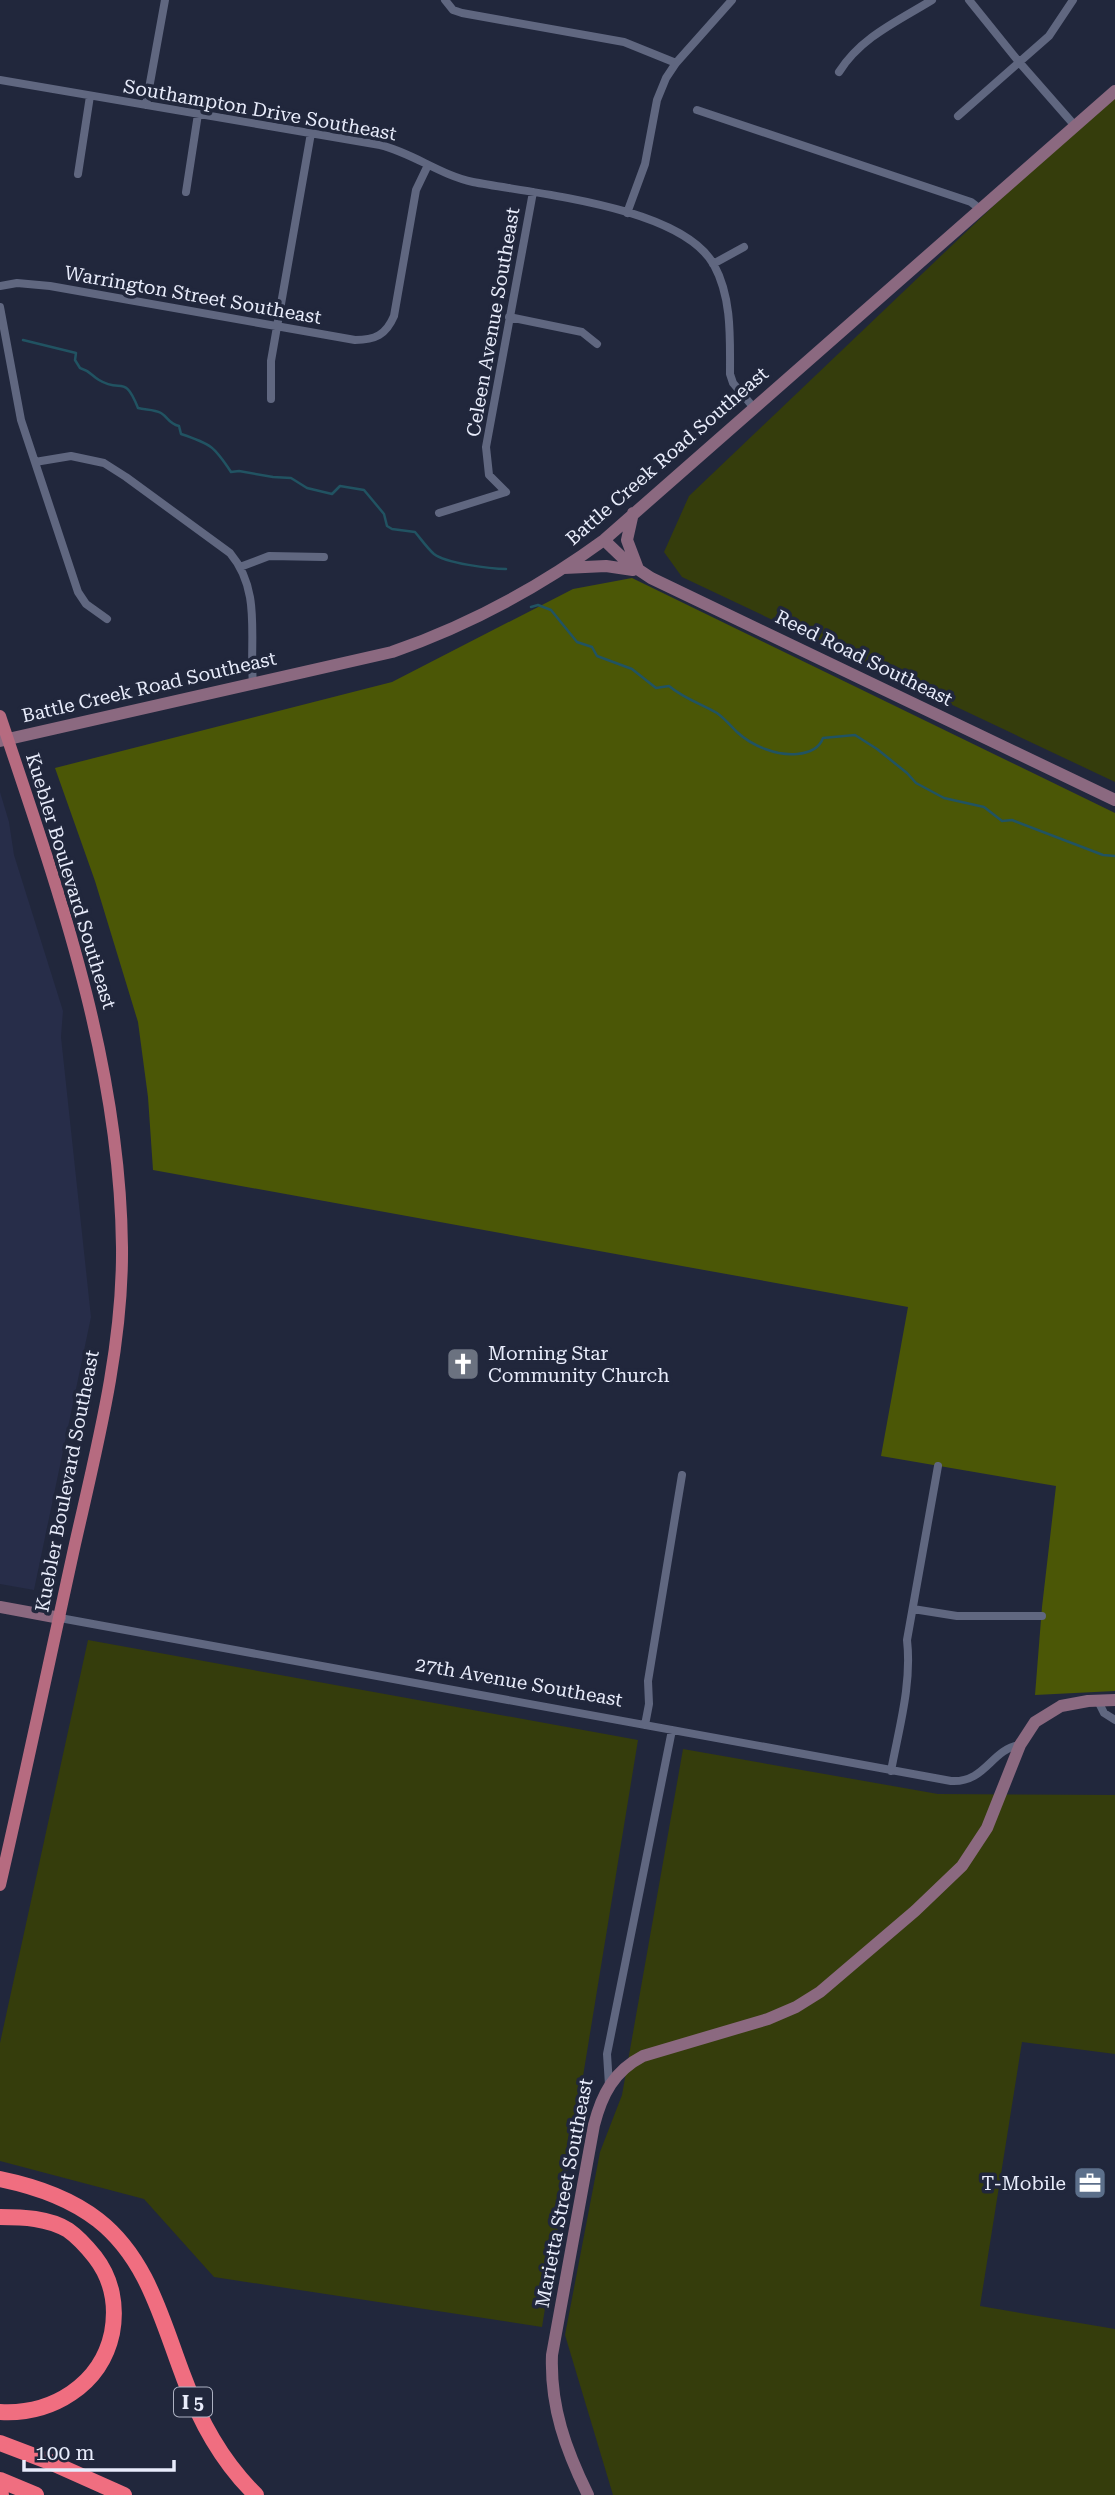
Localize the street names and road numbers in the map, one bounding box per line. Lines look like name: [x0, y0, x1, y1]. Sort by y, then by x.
street label: Southampton Drive Southeast: [122, 75, 398, 145]
street label: Celeen Avenue Southeast: [461, 206, 525, 438]
street label: Warrington Street Southeast: [63, 261, 323, 329]
street label: Battle Creek Road Southeast: [561, 362, 773, 550]
street label: Reed Road Southeast: [772, 605, 956, 711]
street label: Battle Creek Road Southeast: [20, 647, 278, 727]
street label: Kuebler Boulevard Southeast: [21, 750, 121, 1012]
street label: Kuebler Boulevard Southeast: [30, 1348, 104, 1614]
street label: 27th Avenue Southeast: [414, 1652, 624, 1712]
street label: Marietta Street Southeast: [530, 2076, 598, 2310]
road number: I 5: [174, 2388, 212, 2416]

